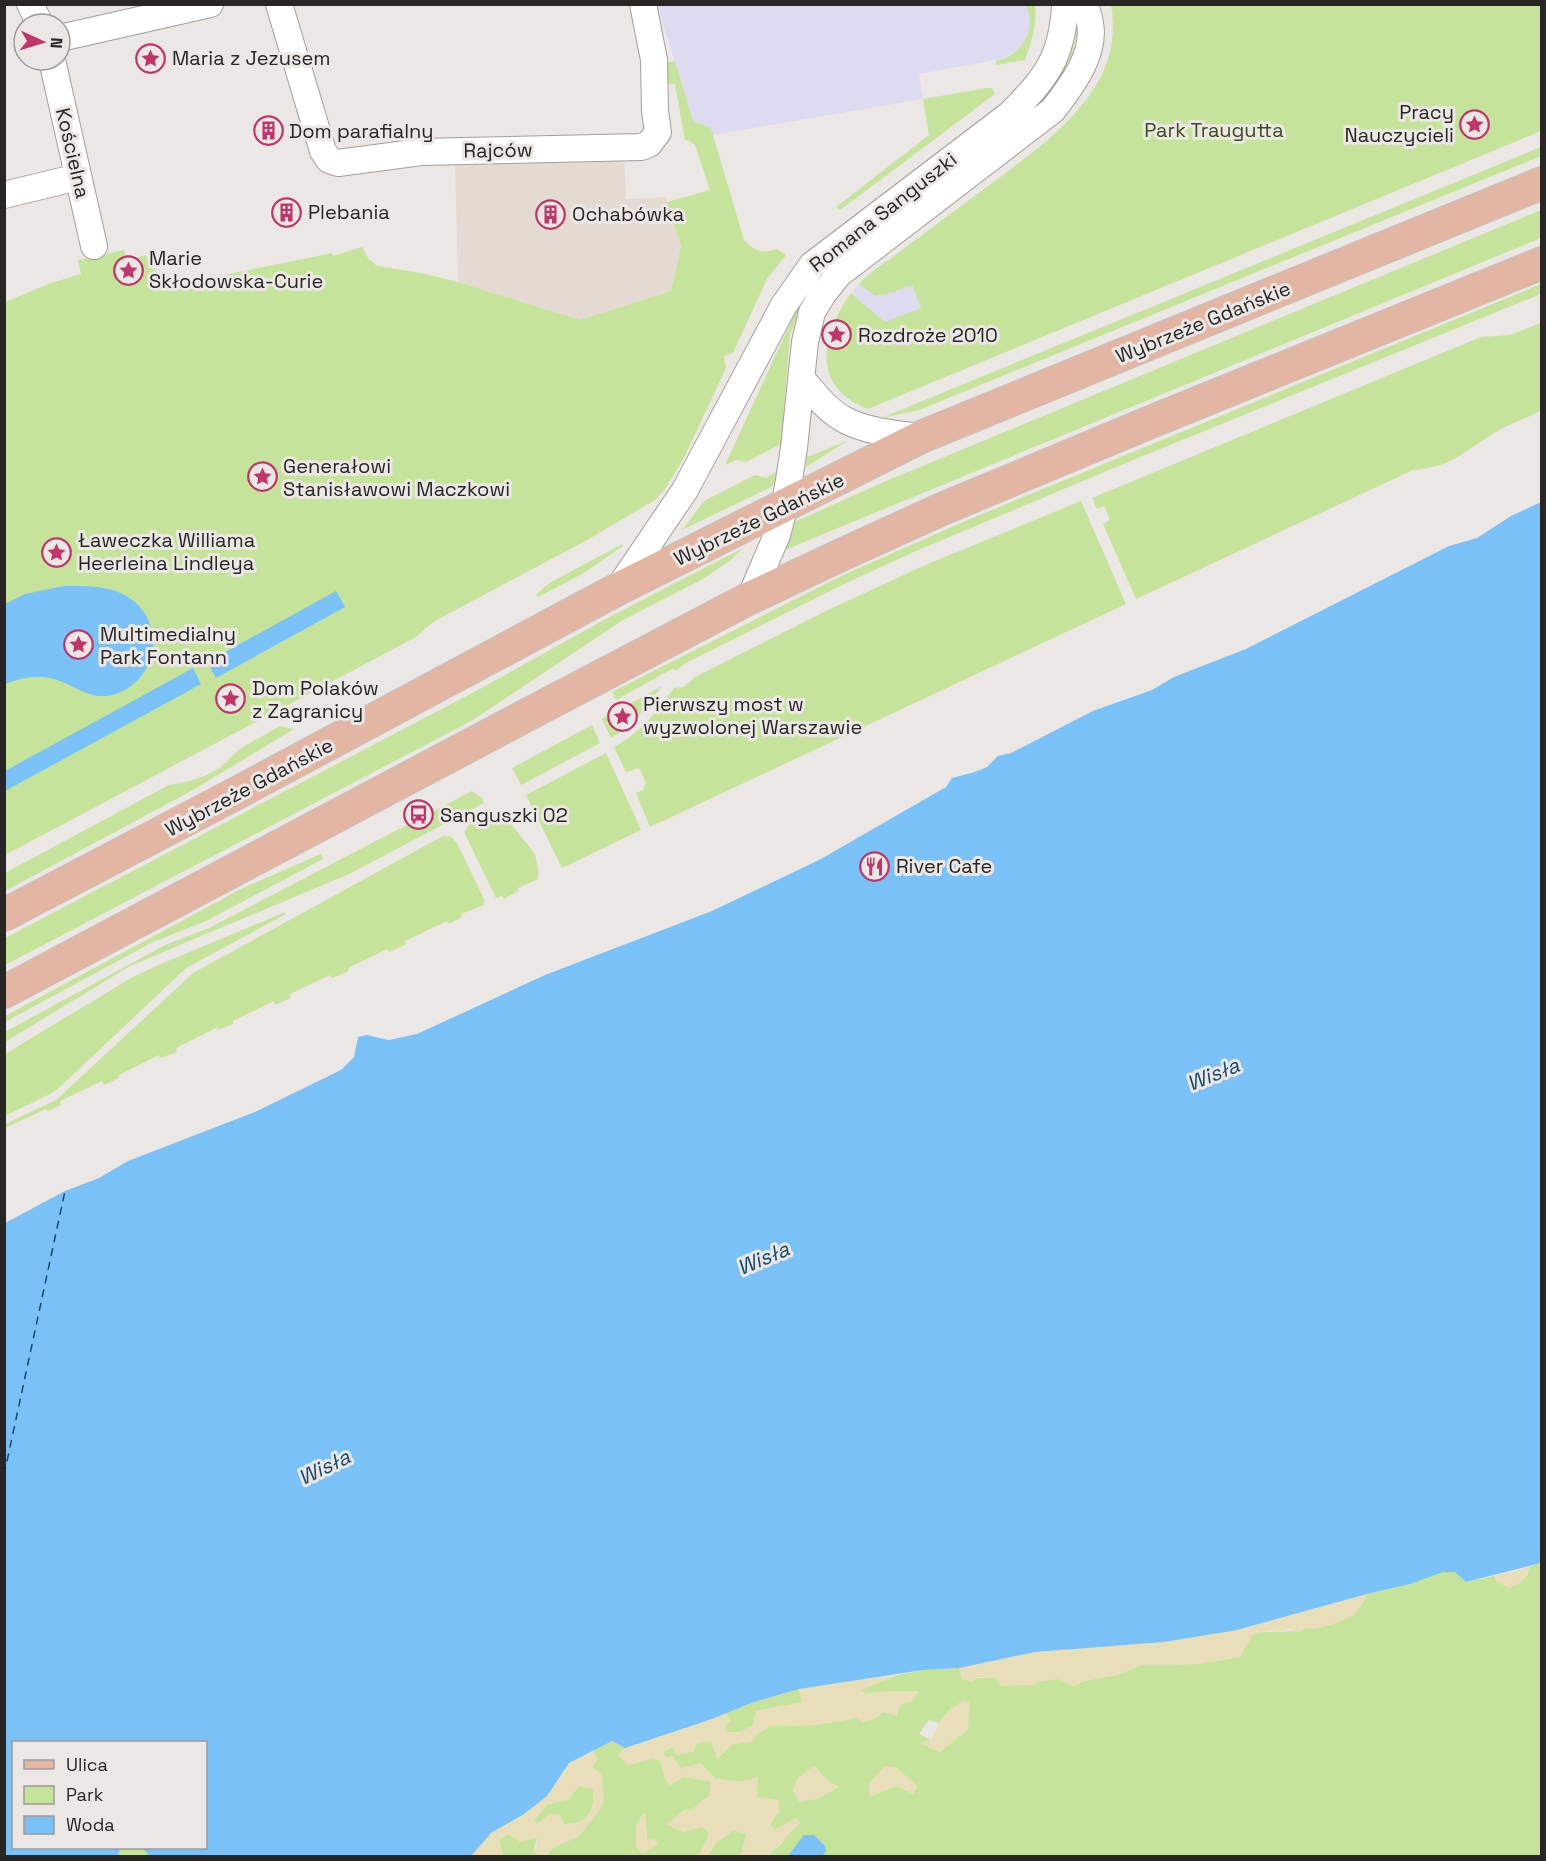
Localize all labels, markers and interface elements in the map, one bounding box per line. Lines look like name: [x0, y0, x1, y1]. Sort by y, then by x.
north arrow: [12, 12, 72, 72]
text: N: [46, 37, 67, 49]
place icon: Maria z Jezusem: [135, 42, 167, 74]
place label: Maria z Jezusem: [172, 45, 331, 71]
place label: Pracy Nauczycieli: [1344, 99, 1454, 148]
street label: Kościelna: [50, 105, 96, 201]
place icon: Pracy Nauczycieli: [1459, 108, 1491, 140]
building icon: Dom parafialny: [252, 115, 284, 147]
park label: Park Traugutta: [1144, 117, 1284, 143]
place label: Dom parafialny: [289, 118, 433, 144]
street label: Rajców: [463, 136, 533, 164]
street label: Romana Sanguszki: [804, 146, 962, 278]
building icon: Plebania: [271, 196, 303, 228]
building icon: Ochabówka: [535, 198, 567, 230]
place label: Plebania: [308, 199, 390, 225]
place label: Ochabówka: [572, 201, 684, 227]
place label: Marie Skłodowska-Curie: [149, 245, 323, 294]
place icon: Marie Skłodowska-Curie: [112, 254, 144, 286]
street label: Wybrzeże Gdańskie: [1112, 275, 1294, 369]
place icon: Rozdroże 2010: [821, 319, 853, 351]
place label: Rozdroże 2010: [858, 322, 998, 348]
place label: Generałowi Stanisławowi Maczkowi: [283, 453, 510, 502]
place icon: Generałowi Stanisławowi Maczkowi: [246, 461, 278, 493]
street label: Wybrzeże Gdańskie: [669, 466, 849, 572]
place label: Ławeczka Williama Heerleina Lindleya: [78, 527, 255, 576]
place icon: Ławeczka Williama Heerleina Lindleya: [41, 536, 73, 568]
place label: Multimedialny Park Fontann: [100, 621, 236, 670]
place icon: Multimedialny Park Fontann: [63, 629, 95, 661]
place label: Dom Polaków z Zagranicy: [252, 675, 379, 724]
place icon: Dom Polaków z Zagranicy: [215, 683, 247, 715]
place label: Pierwszy most w wyzwolonej Warszawie: [643, 691, 862, 740]
place icon: Pierwszy most w wyzwolonej Warszawie: [606, 700, 638, 732]
street label: Wybrzeże Gdańskie: [161, 732, 337, 842]
bus stop icon: Sanguszki 02: [403, 799, 435, 831]
place label: Sanguszki 02: [440, 802, 568, 828]
restaurant icon: River Cafe: [859, 850, 891, 882]
place label: River Cafe: [896, 853, 992, 879]
water label: Wisła: [1183, 1051, 1244, 1097]
water label: Wisła: [733, 1235, 794, 1281]
water label: Wisła: [294, 1443, 355, 1491]
legend: [12, 1741, 207, 1849]
text: Ulica: [66, 1753, 108, 1776]
text: Park: [66, 1783, 104, 1806]
text: Woda: [66, 1813, 115, 1836]

